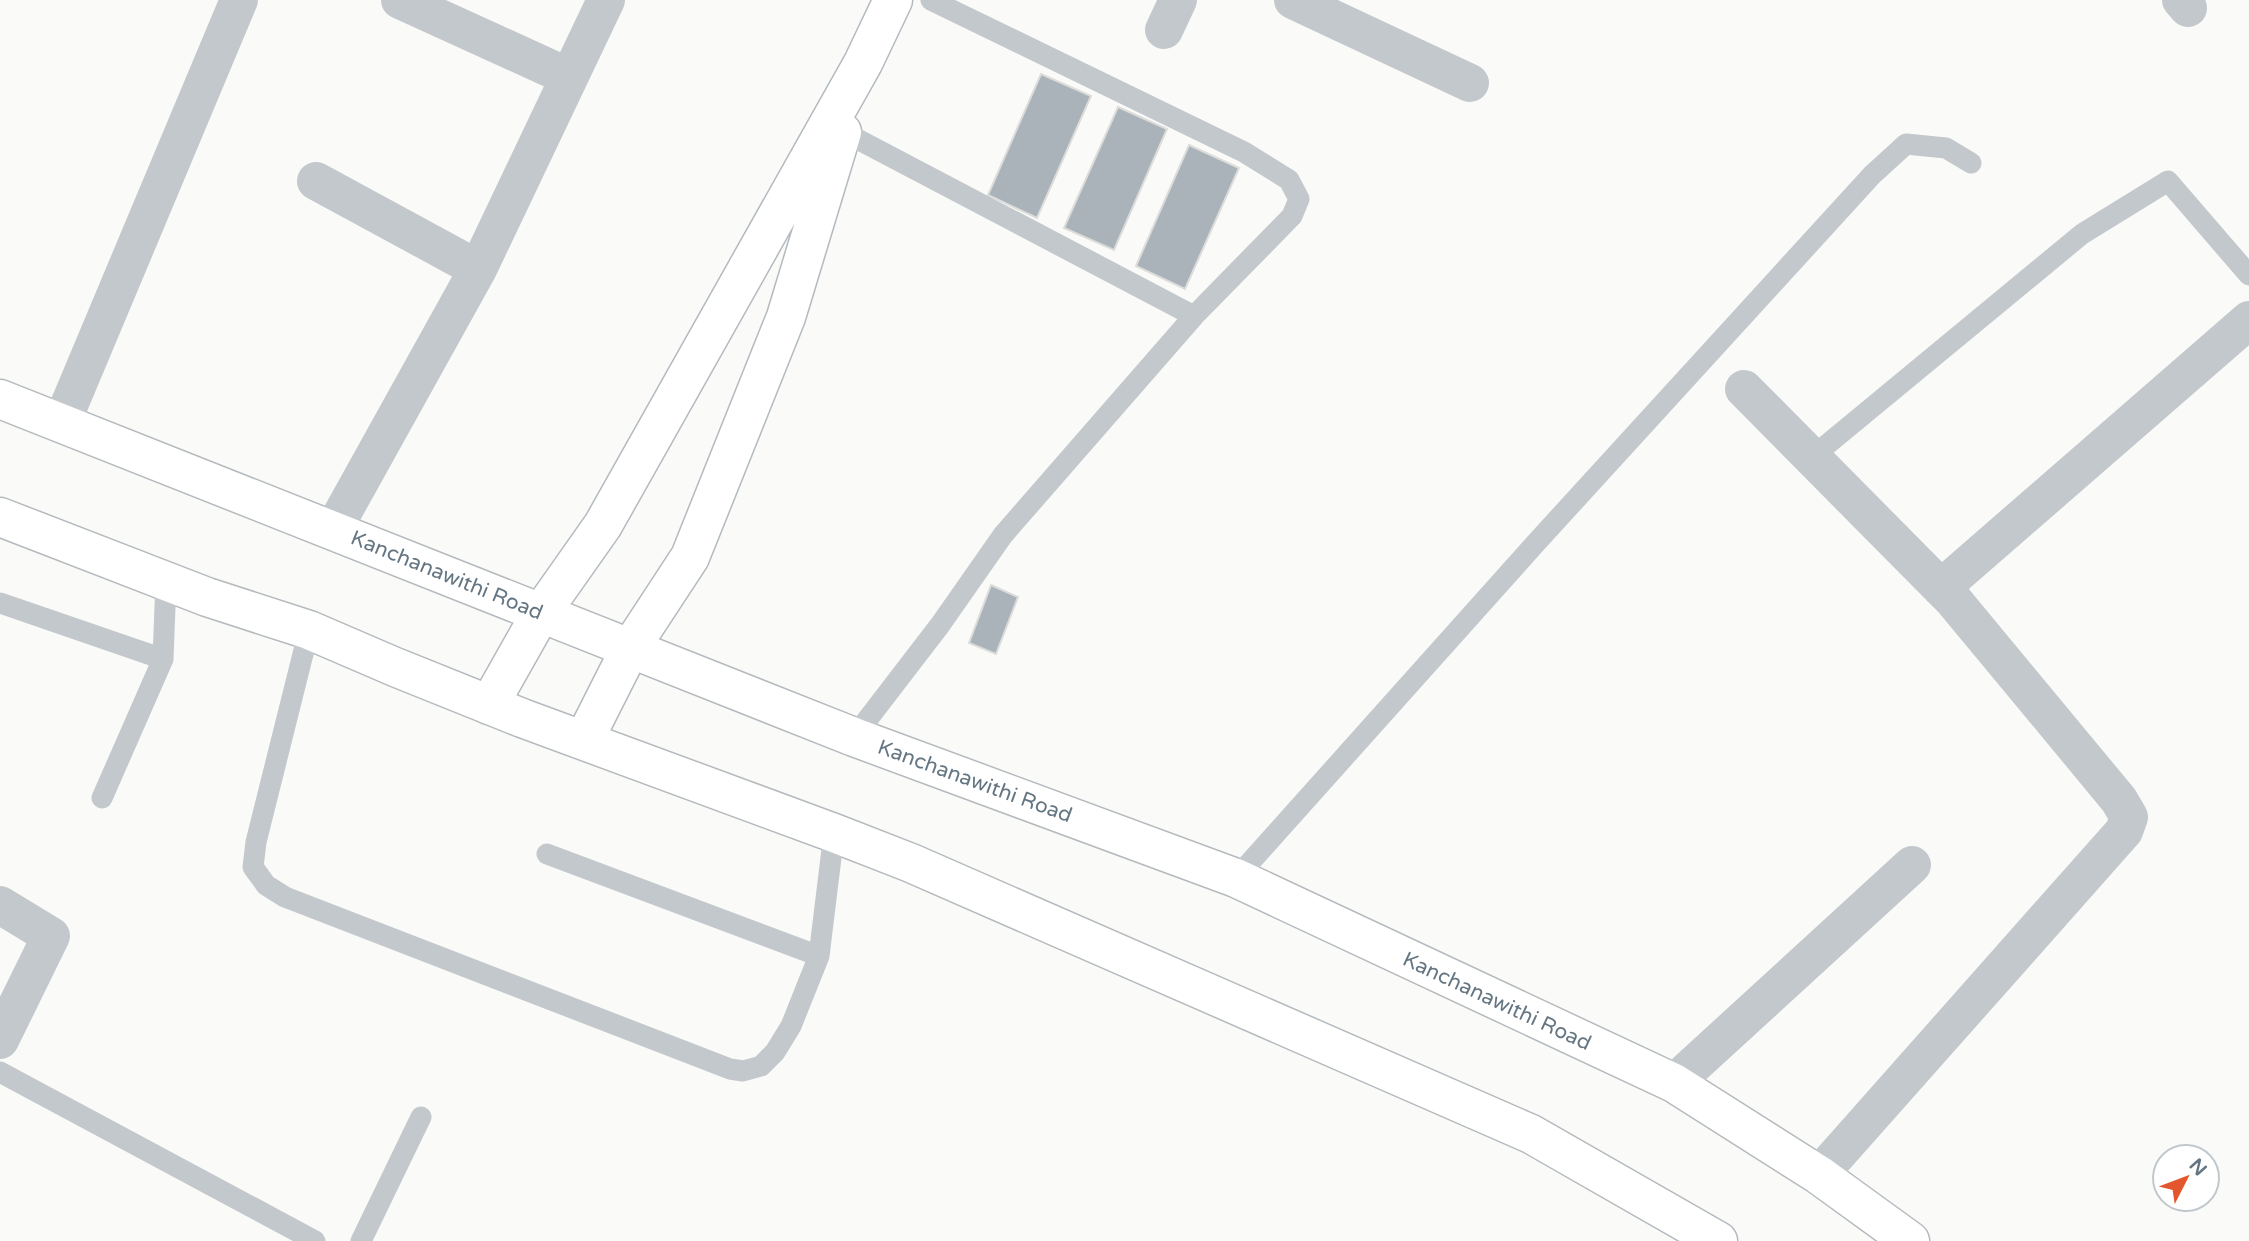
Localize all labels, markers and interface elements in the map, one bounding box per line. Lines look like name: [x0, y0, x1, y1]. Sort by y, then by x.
street label: Kanchanawithi Road: [347, 525, 547, 625]
street label: Kanchanawithi Road: [874, 735, 1075, 828]
street label: Kanchanawithi Road: [1399, 947, 1595, 1056]
north arrow: [2151, 1143, 2221, 1213]
text: N: [2185, 1154, 2211, 1180]

